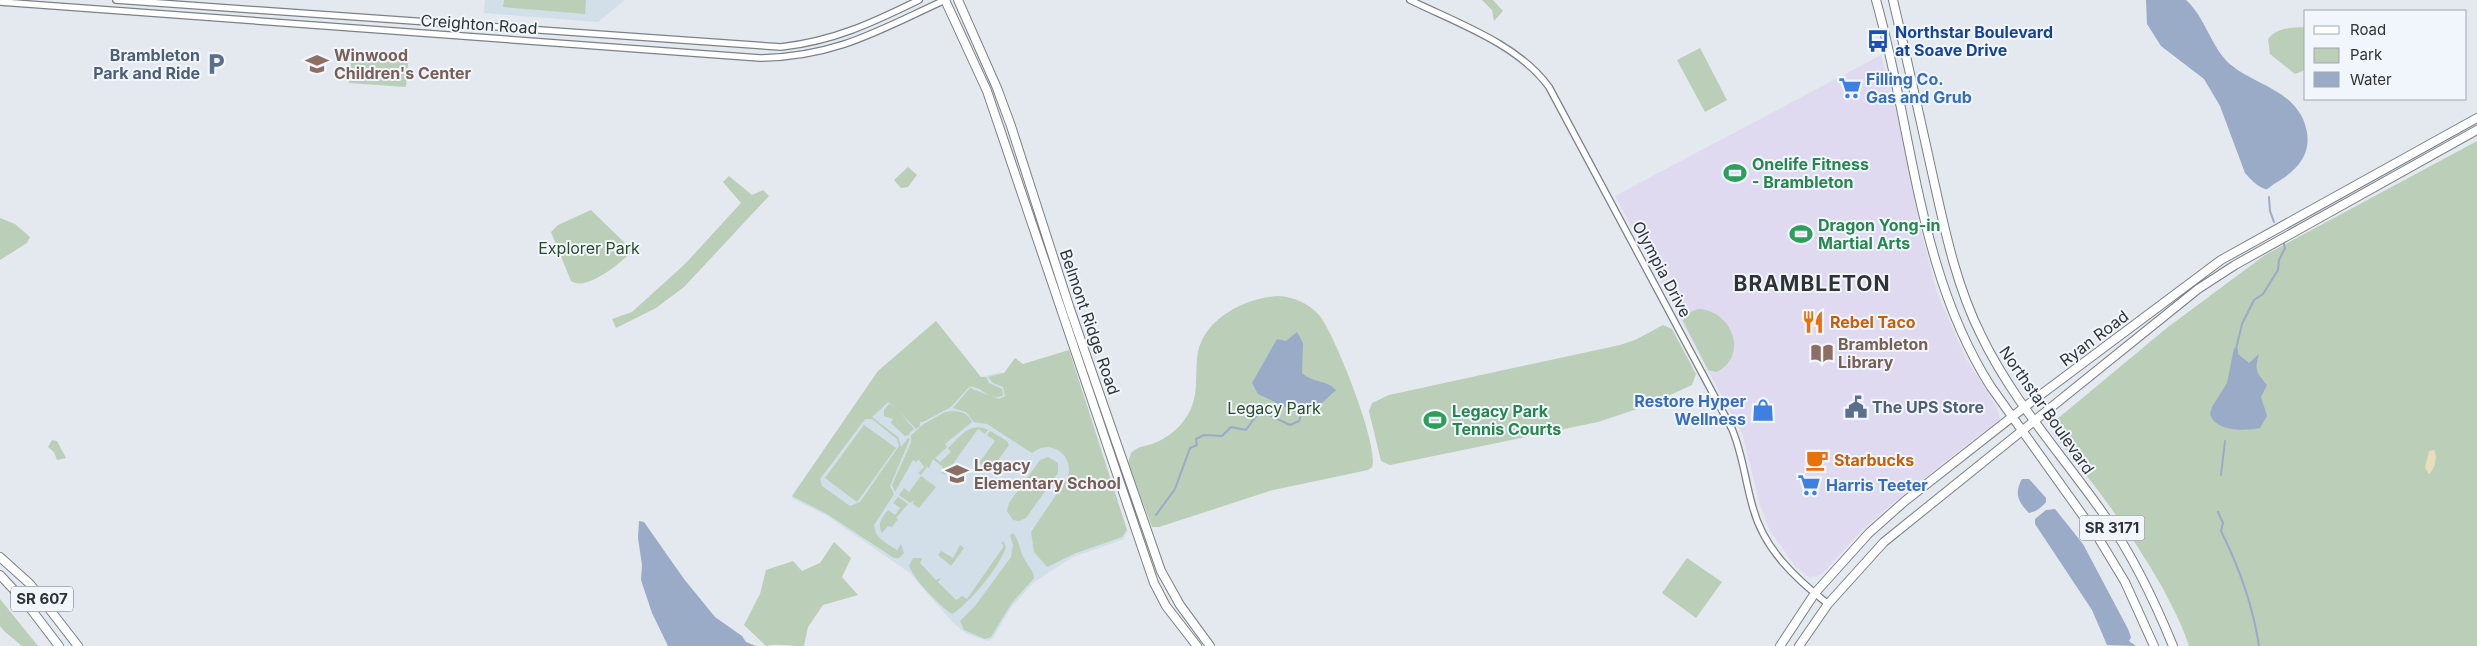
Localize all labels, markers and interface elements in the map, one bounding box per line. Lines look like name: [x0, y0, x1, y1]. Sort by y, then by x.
street label: Creighton Road: [420, 10, 538, 38]
legend: [2304, 10, 2467, 100]
text: Road: [2350, 20, 2386, 39]
place label: Northstar Boulevard at Soave Drive: [1895, 22, 2053, 60]
bus stop icon: Northstar Boulevard at Soave Drive: [1865, 28, 1891, 54]
place label: Brambleton Park and Ride: [93, 45, 200, 83]
place label: Winwood Children's Center: [334, 45, 471, 83]
text: Park: [2350, 45, 2383, 64]
parking icon: Brambleton Park and Ride: [203, 51, 229, 77]
school or university icon: Winwood Children's Center: [304, 51, 330, 77]
place label: Filling Co. Gas and Grub: [1866, 69, 1972, 107]
text: Water: [2350, 70, 2392, 89]
supermarket icon: Filling Co. Gas and Grub: [1837, 75, 1863, 101]
place label: Onelife Fitness - Brambleton: [1752, 154, 1869, 192]
sports icon: Onelife Fitness - Brambleton: [1722, 160, 1748, 186]
place label: Dragon Yong-in Martial Arts: [1818, 215, 1940, 253]
street label: Olympia Drive: [1628, 217, 1696, 321]
sports icon: Dragon Yong-in Martial Arts: [1788, 221, 1814, 247]
park label: Explorer Park: [538, 238, 640, 258]
street label: Belmont Ridge Road: [1056, 247, 1124, 397]
district label: BRAMBLETON: [1734, 271, 1891, 296]
street label: Ryan Road: [2056, 306, 2132, 370]
restaurant icon: Rebel Taco: [1800, 309, 1826, 335]
place label: Rebel Taco: [1830, 312, 1916, 332]
place label: Brambleton Library: [1838, 334, 1928, 372]
library icon: Brambleton Library: [1809, 340, 1835, 366]
street label: Northstar Boulevard: [1995, 342, 2099, 478]
place label: Restore Hyper Wellness: [1634, 391, 1746, 429]
public building icon: The UPS Store: [1843, 394, 1869, 420]
shop icon: Restore Hyper Wellness: [1750, 397, 1776, 423]
place label: The UPS Store: [1872, 397, 1984, 417]
park label: Legacy Park: [1227, 398, 1321, 418]
place label: Legacy Park Tennis Courts: [1452, 401, 1561, 439]
sports icon: Legacy Park Tennis Courts: [1422, 407, 1448, 433]
cafe icon: Starbucks: [1804, 447, 1830, 473]
place label: Starbucks: [1834, 450, 1914, 470]
place label: Legacy Elementary School: [974, 455, 1121, 493]
school or university icon: Legacy Elementary School: [944, 461, 970, 487]
supermarket icon: Harris Teeter: [1796, 472, 1822, 498]
place label: Harris Teeter: [1826, 475, 1928, 495]
road number: SR 3171: [2080, 516, 2144, 540]
road number: SR 607: [11, 586, 73, 612]

